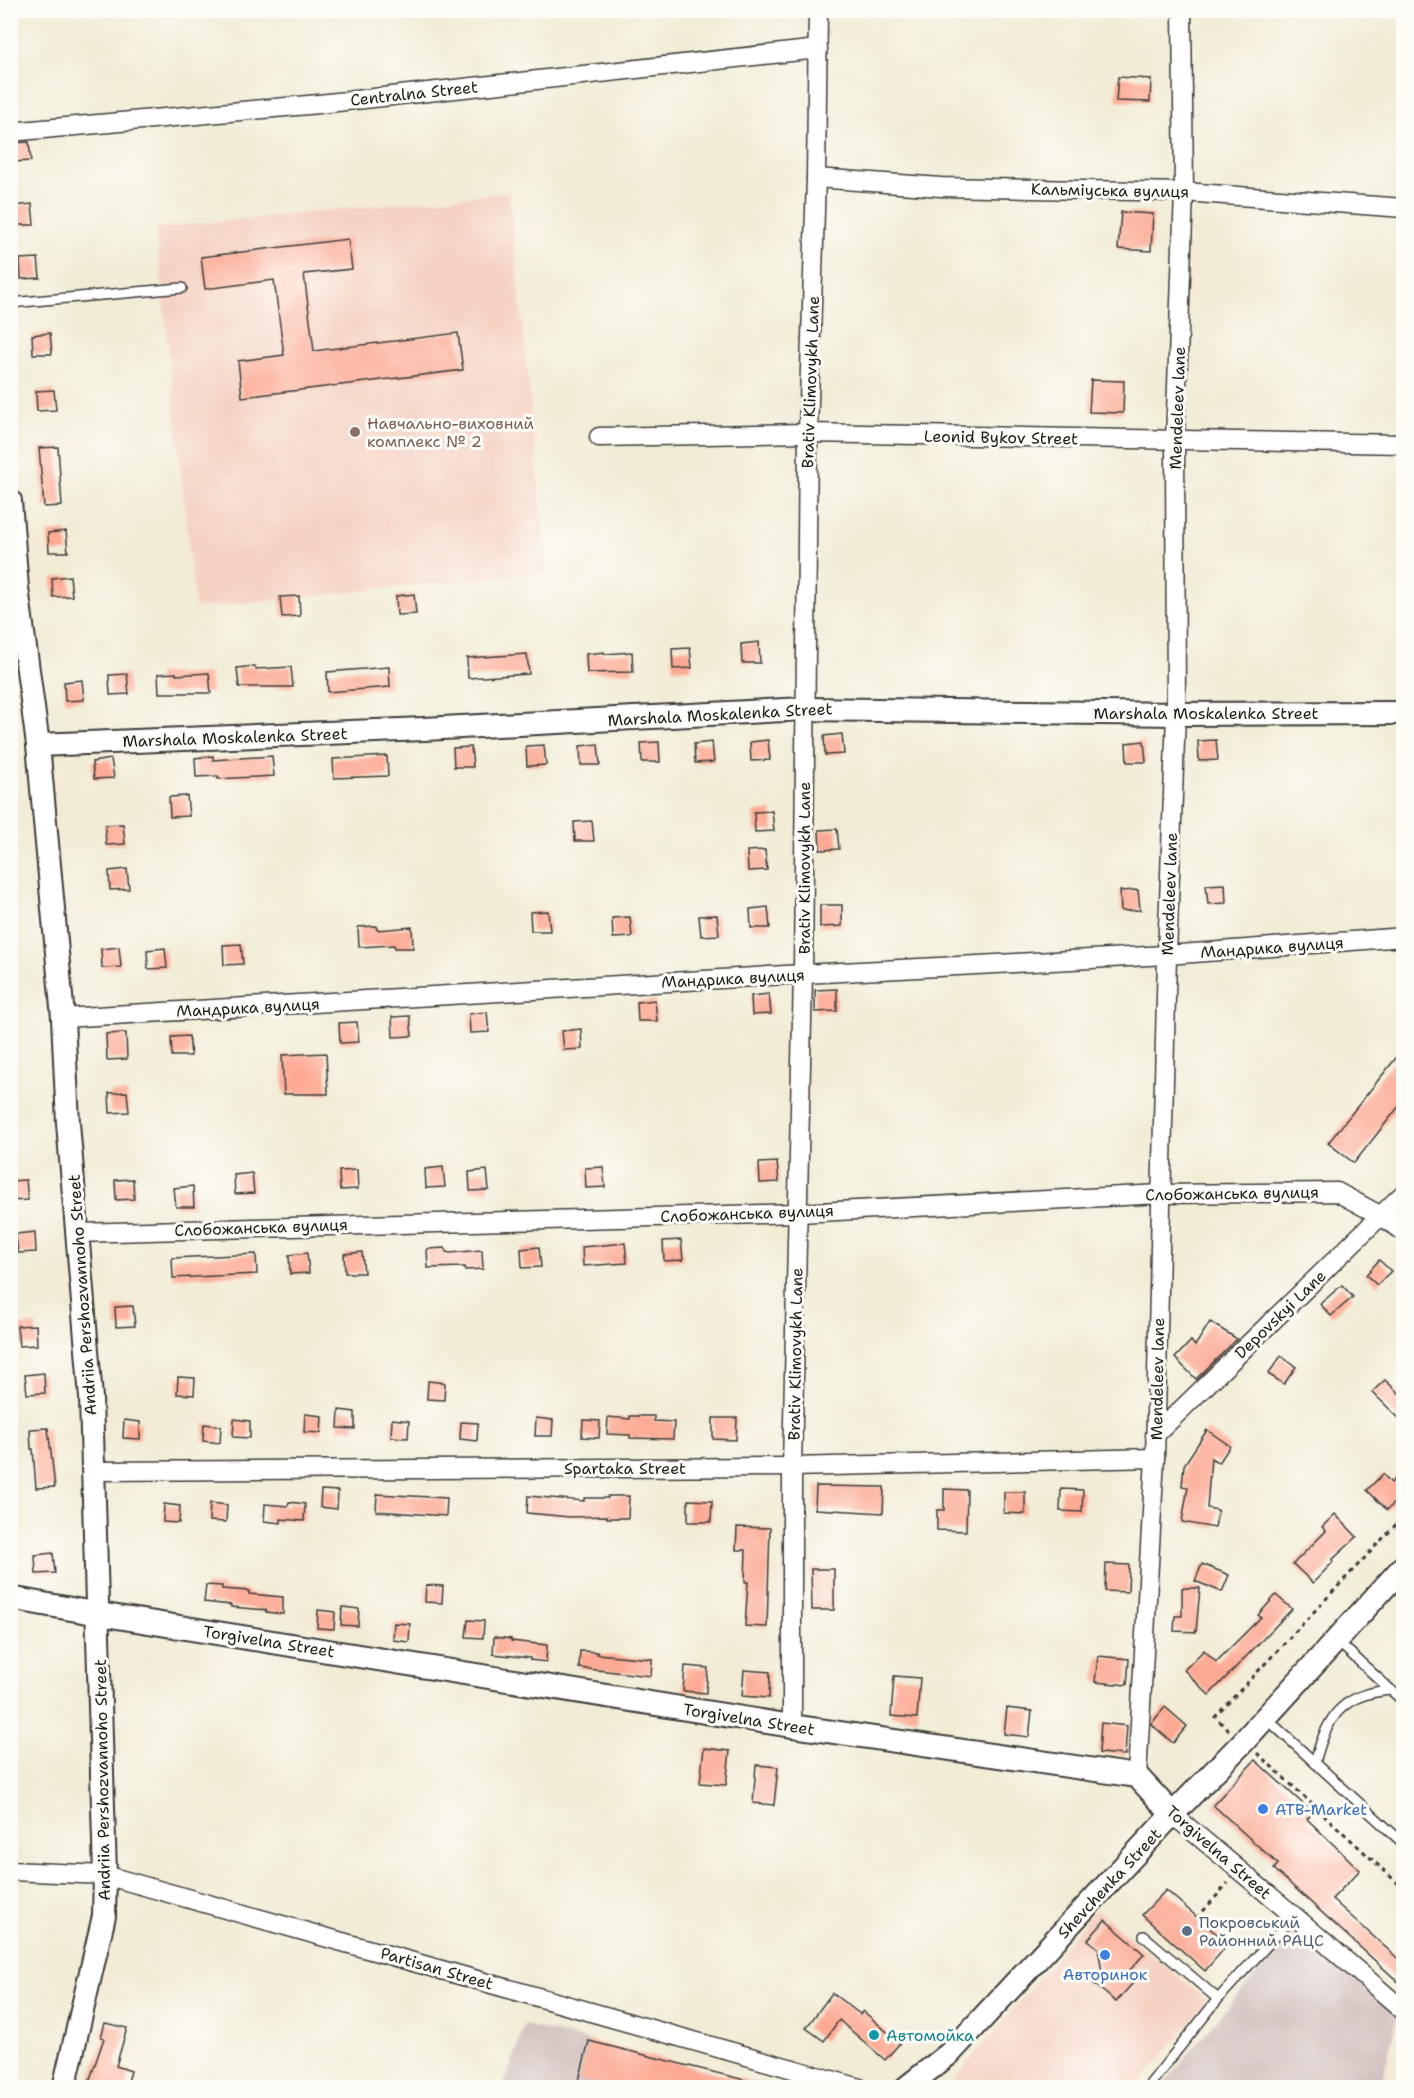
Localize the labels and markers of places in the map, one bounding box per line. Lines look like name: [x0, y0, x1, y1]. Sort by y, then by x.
place label: Навчально-виховний комплекс № 2: [367, 413, 534, 452]
marker: Навчально-виховний комплекс № 2: [348, 425, 362, 439]
place label: ATB-Market: [1275, 1799, 1367, 1820]
marker: ATB-Market: [1256, 1802, 1270, 1816]
place label: Покровський Районний РАЦС: [1199, 1912, 1324, 1951]
marker: Покровський Районний РАЦС: [1180, 1924, 1194, 1938]
marker: Авторинок: [1098, 1948, 1112, 1962]
place label: Авторинок: [1063, 1964, 1148, 1985]
place label: Автомойка: [886, 2025, 974, 2046]
marker: Автомойка: [867, 2028, 881, 2042]

